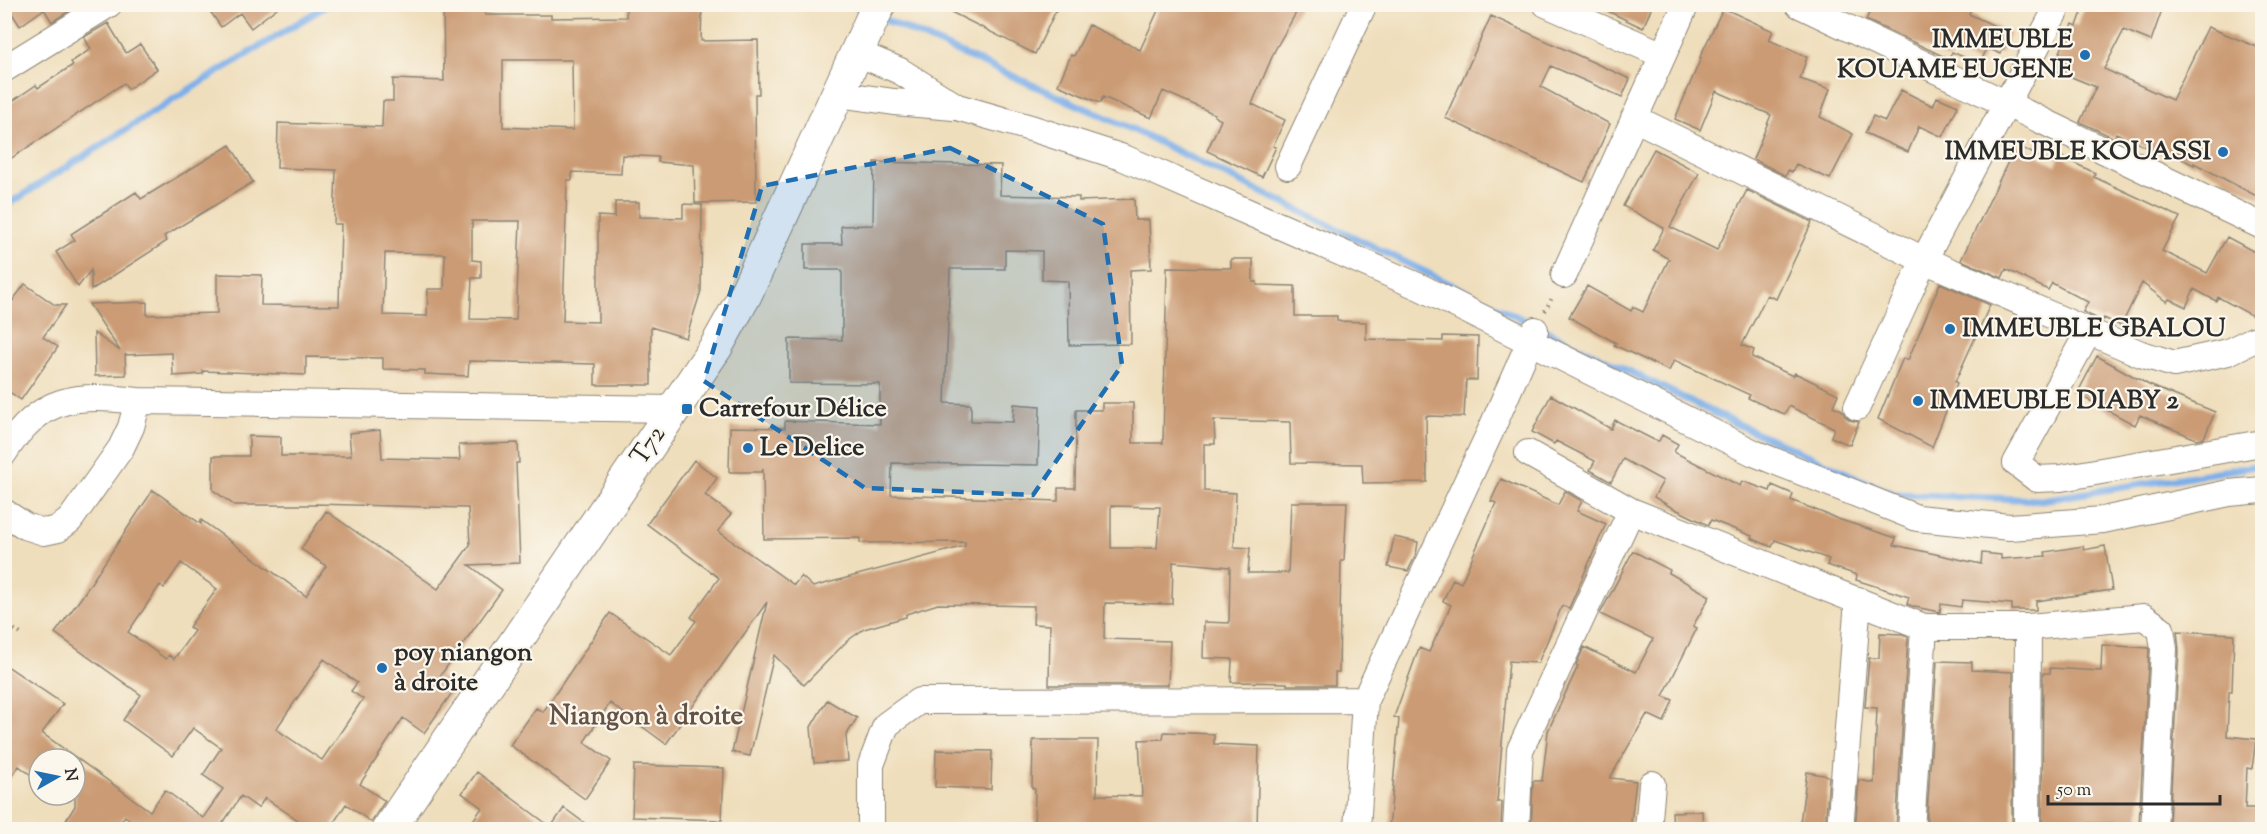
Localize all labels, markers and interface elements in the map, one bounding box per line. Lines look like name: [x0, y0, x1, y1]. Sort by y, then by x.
place label: IMMEUBLE KOUAME EUGENE: [1837, 22, 2073, 89]
marker: IMMEUBLE KOUAME EUGENE: [2078, 48, 2092, 62]
place label: IMMEUBLE KOUASSI: [1945, 134, 2211, 171]
marker: IMMEUBLE KOUASSI: [2216, 145, 2230, 159]
place label: IMMEUBLE GBALOU: [1962, 311, 2226, 348]
marker: IMMEUBLE GBALOU: [1943, 322, 1957, 336]
place label: IMMEUBLE DIABY 2: [1930, 383, 2179, 420]
place label: Carrefour Délice: [699, 391, 887, 428]
marker: IMMEUBLE DIABY 2: [1911, 394, 1925, 408]
marker: Carrefour Délice: [680, 402, 694, 416]
street label: T72: [622, 419, 676, 473]
place label: Le Delice: [760, 430, 864, 467]
marker: Le Delice: [741, 441, 755, 455]
place label: poy niangon à droite: [394, 635, 533, 702]
marker: poy niangon à droite: [375, 661, 389, 675]
district label: Niangon à droite: [549, 698, 743, 737]
north arrow: [27, 747, 87, 807]
text: N: [57, 767, 82, 783]
scale bar: [2048, 768, 2220, 806]
text: 50 m: [2056, 778, 2092, 804]

